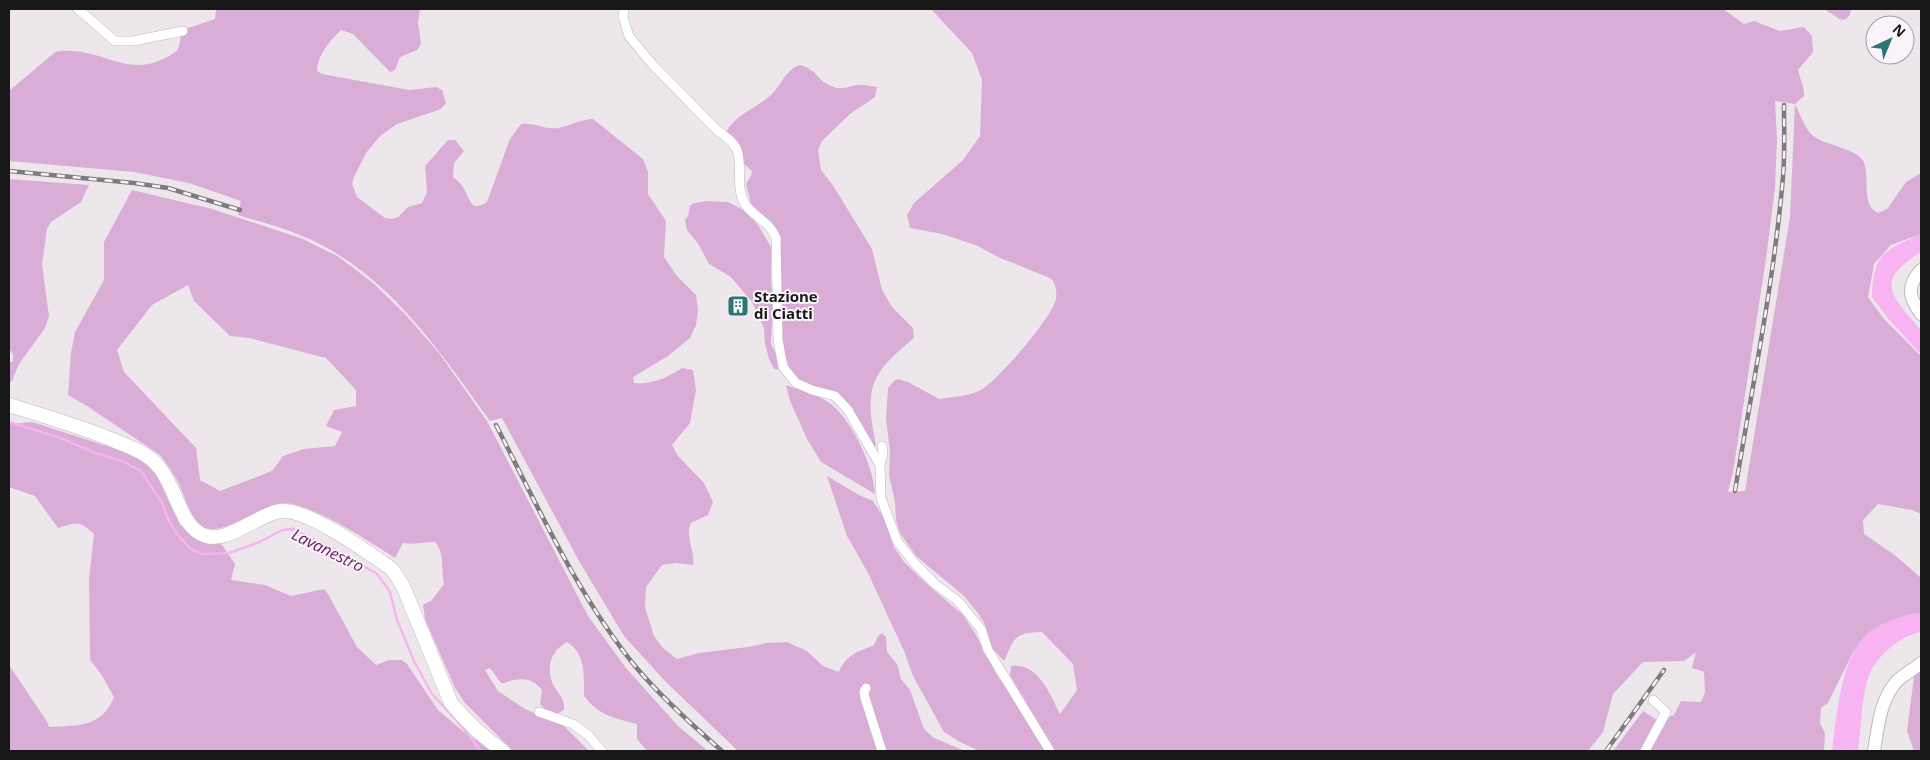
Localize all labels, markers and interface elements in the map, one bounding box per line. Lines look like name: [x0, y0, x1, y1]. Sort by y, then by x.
north arrow: [1865, 15, 1915, 65]
text: N: [1889, 19, 1910, 41]
place label: Stazione di Ciatti: [754, 286, 818, 323]
building icon: Stazione di Ciatti: [726, 294, 750, 318]
water label: Lavanestro: [288, 523, 368, 577]

